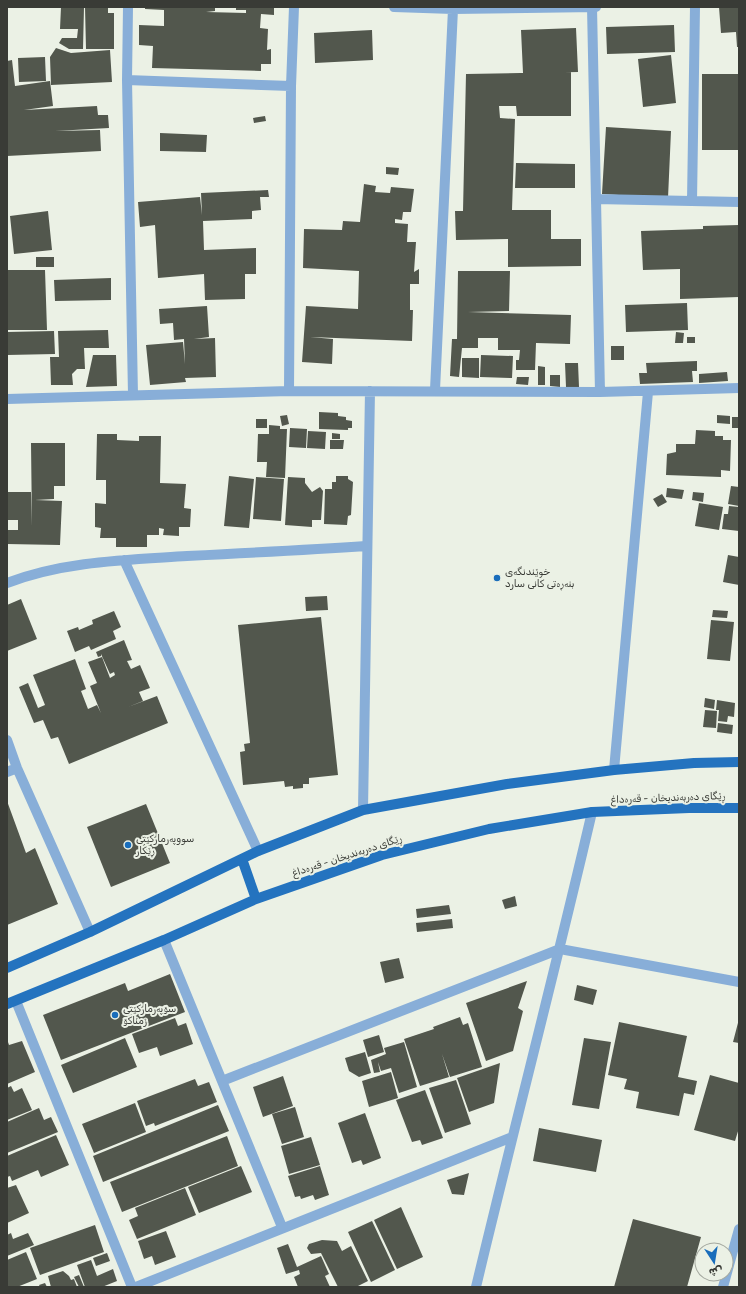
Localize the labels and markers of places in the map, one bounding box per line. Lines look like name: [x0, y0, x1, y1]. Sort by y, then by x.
place label: خوێندنگەی بنەڕەتی کانی سارد: [505, 566, 574, 591]
marker: خوێندنگەی بنەڕەتی کانی سارد: [492, 573, 502, 583]
place label: سووپەرمارکێتی ڕێکار: [135, 833, 194, 858]
marker: سووپەرمارکێتی ڕێکار: [123, 840, 133, 850]
place label: سۆپەرمارکێتی زمناکۆ: [123, 1003, 176, 1027]
marker: سۆپەرمارکێتی زمناکۆ: [110, 1010, 120, 1020]

